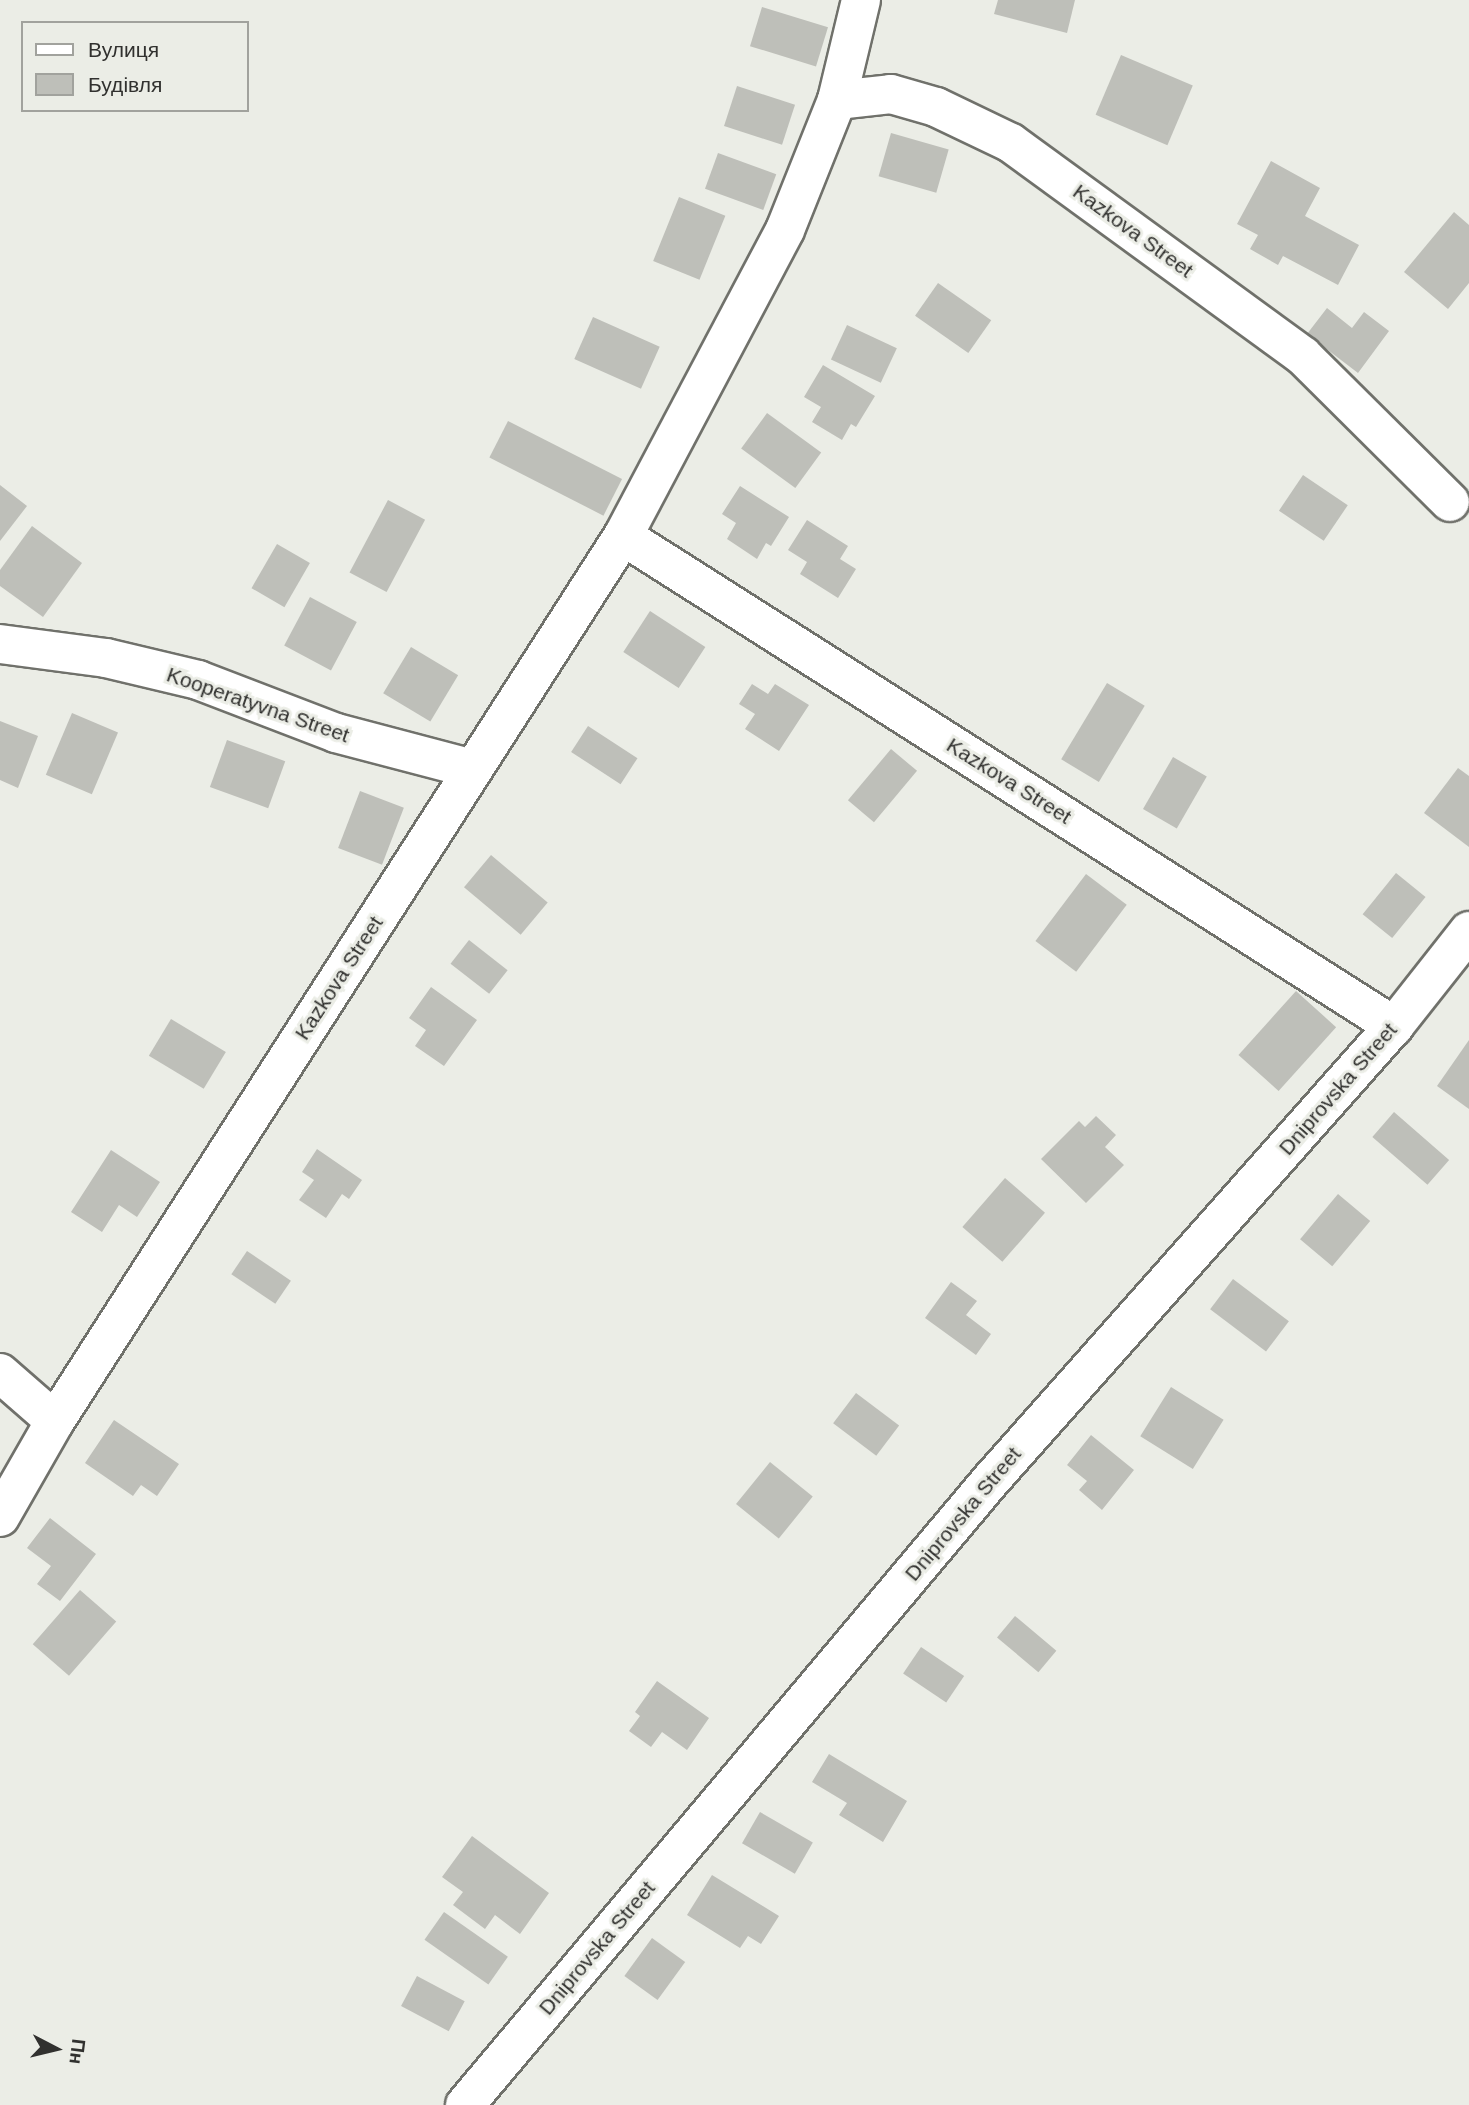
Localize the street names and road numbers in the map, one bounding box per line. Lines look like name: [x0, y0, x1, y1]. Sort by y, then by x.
street label: Kazkova Street: [1068, 179, 1198, 283]
street label: Kooperatyvna Street: [163, 662, 353, 748]
street label: Kazkova Street: [942, 733, 1076, 829]
street label: Kazkova Street: [290, 911, 388, 1045]
street label: Dniprovska Street: [1274, 1018, 1402, 1160]
street label: Dniprovska Street: [900, 1442, 1026, 1586]
street label: Dniprovska Street: [534, 1876, 660, 2020]

